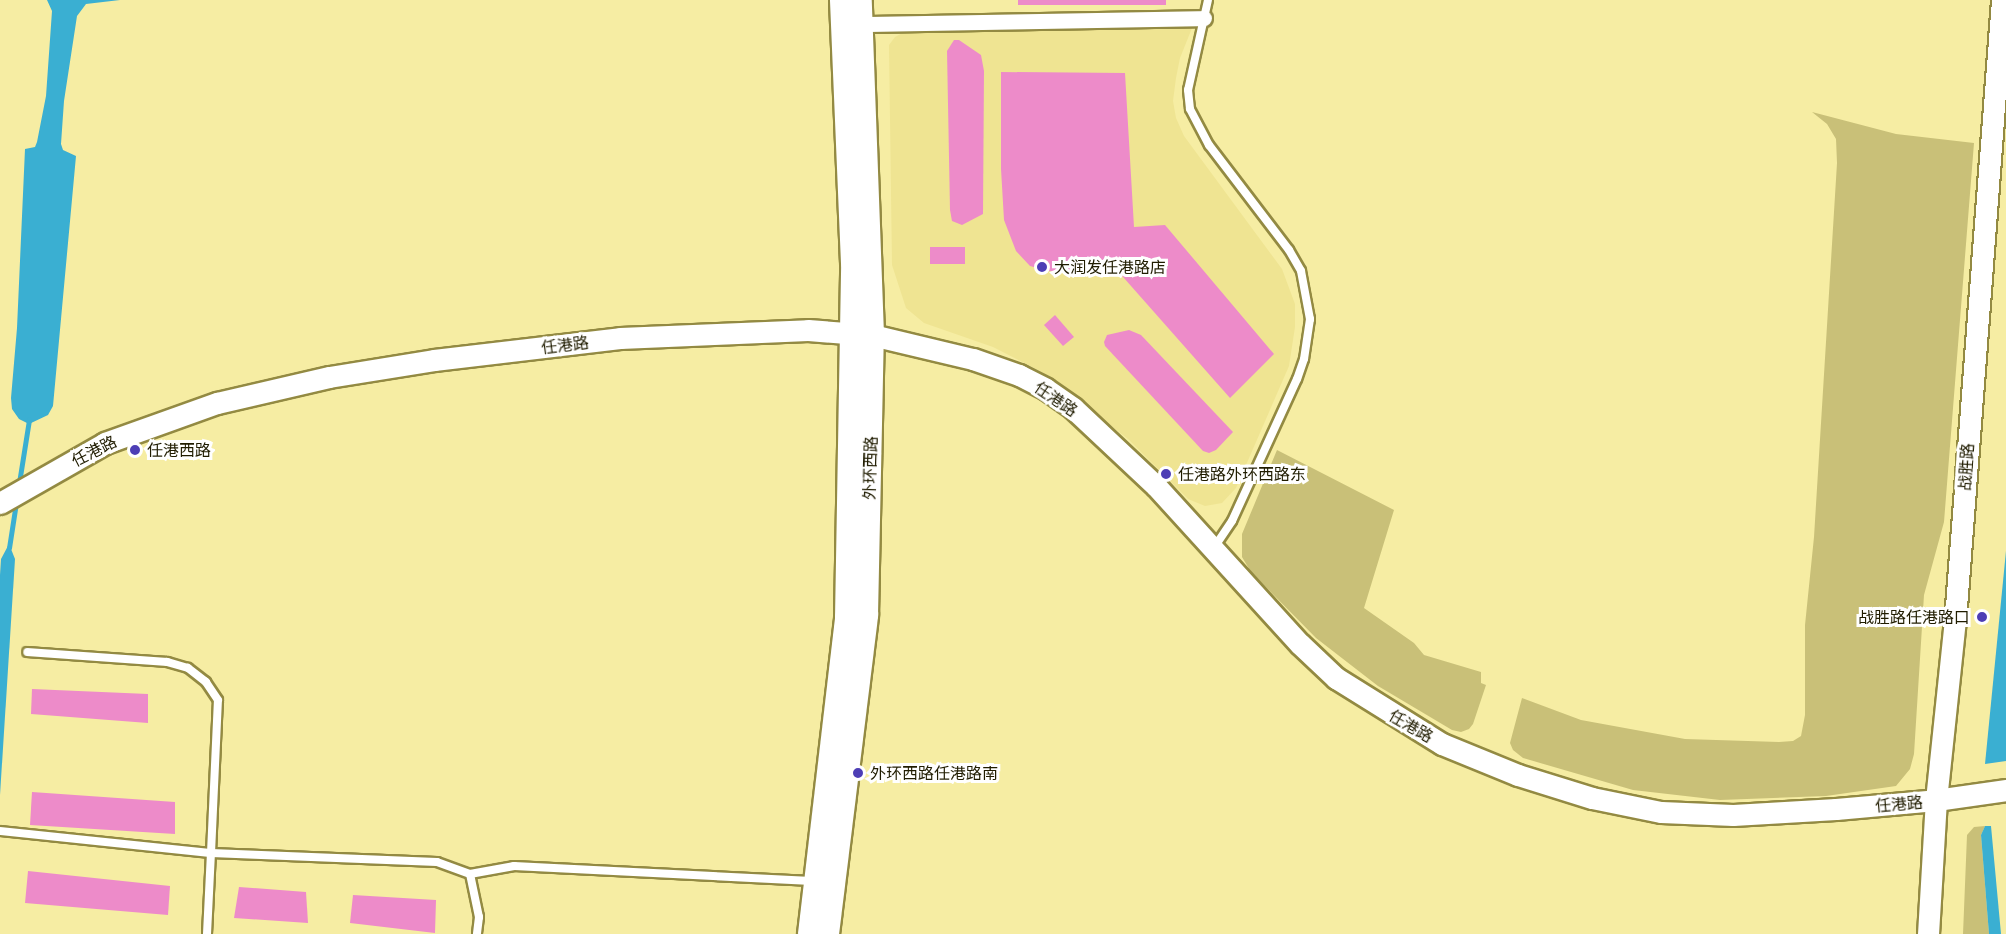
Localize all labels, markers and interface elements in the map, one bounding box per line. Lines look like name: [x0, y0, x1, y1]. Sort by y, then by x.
place label: 大润发任港路店: [1054, 257, 1166, 277]
marker: 大润发任港路店: [1035, 260, 1049, 274]
street label: 任港路: [540, 333, 590, 357]
street label: 任港路: [1031, 378, 1081, 420]
street label: 任港路: [68, 432, 120, 470]
street label: 外环西路: [859, 436, 881, 500]
place label: 任港西路: [147, 440, 211, 460]
street label: 战胜路: [1955, 442, 1977, 492]
marker: 任港西路: [128, 443, 142, 457]
place label: 任港路外环西路东: [1178, 464, 1306, 484]
marker: 任港路外环西路东: [1159, 467, 1173, 481]
place label: 战胜路任港路口: [1858, 607, 1970, 627]
marker: 战胜路任港路口: [1975, 610, 1989, 624]
street label: 任港路: [1385, 706, 1437, 746]
place label: 外环西路任港路南: [870, 763, 998, 783]
marker: 外环西路任港路南: [851, 766, 865, 780]
street label: 任港路: [1874, 792, 1924, 816]

